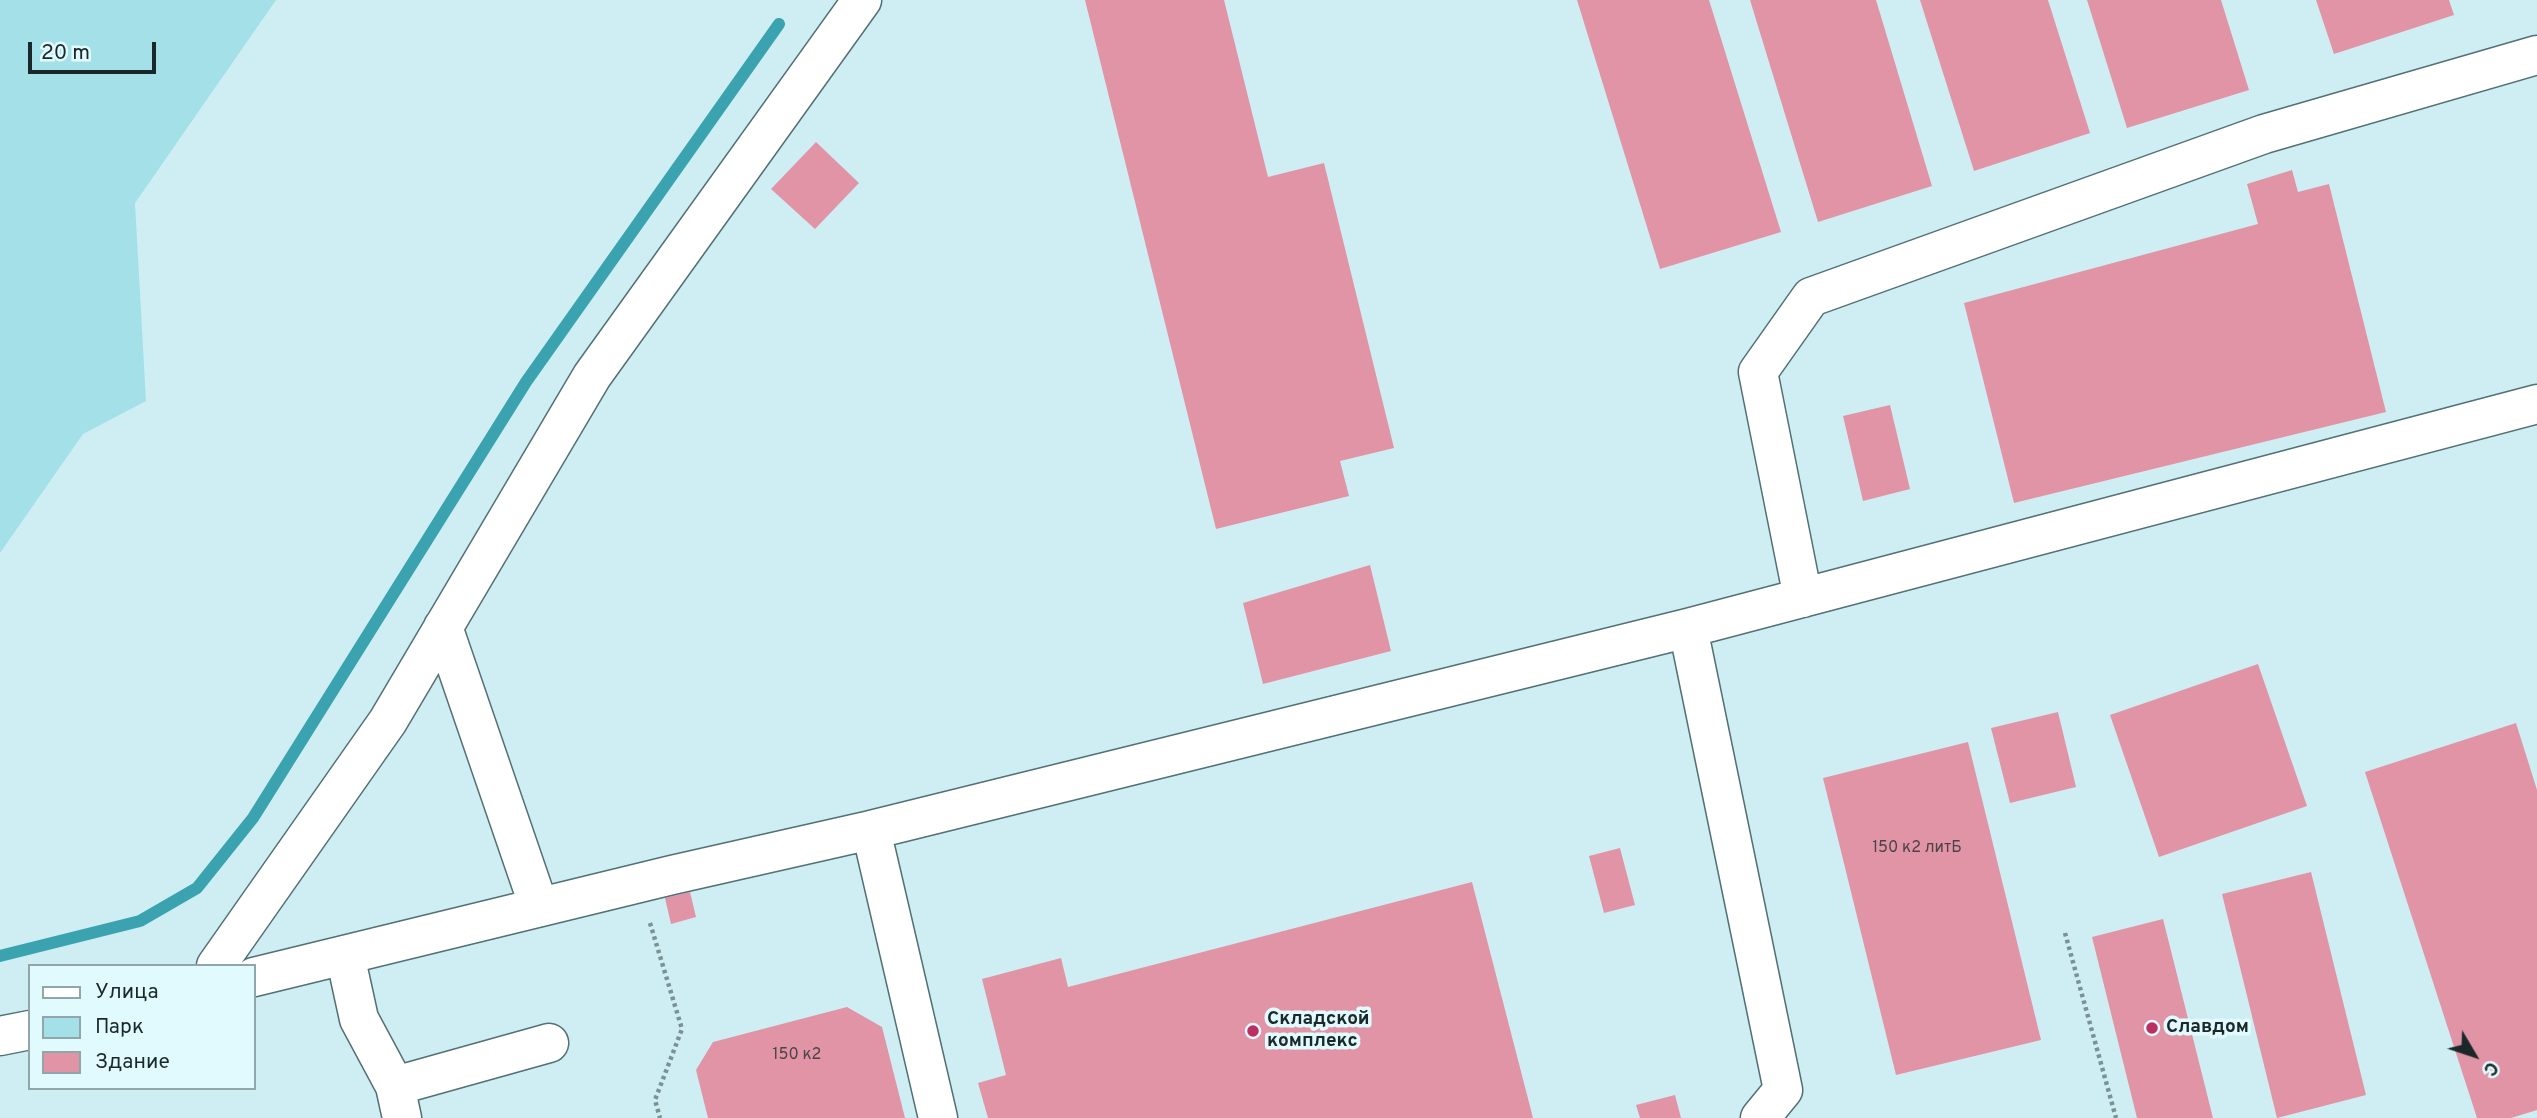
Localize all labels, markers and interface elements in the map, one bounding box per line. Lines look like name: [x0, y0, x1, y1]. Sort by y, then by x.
scale bar: [32, 28, 159, 72]
text: 20 m: [41, 40, 90, 67]
house number: 150 к2 литБ: [1872, 839, 1962, 859]
legend: [28, 964, 256, 1090]
text: Улица: [95, 979, 159, 1006]
place label: Складской комплекс: [1267, 1009, 1370, 1053]
text: Парк: [95, 1014, 144, 1041]
place label: Славдом: [2166, 1017, 2249, 1039]
marker: Славдом: [2144, 1020, 2160, 1036]
north arrow: [2439, 1020, 2509, 1090]
marker: Складской комплекс: [1245, 1023, 1261, 1039]
house number: 150 к2: [773, 1046, 821, 1066]
text: Здание: [95, 1049, 170, 1076]
text: С: [2477, 1056, 2503, 1080]

